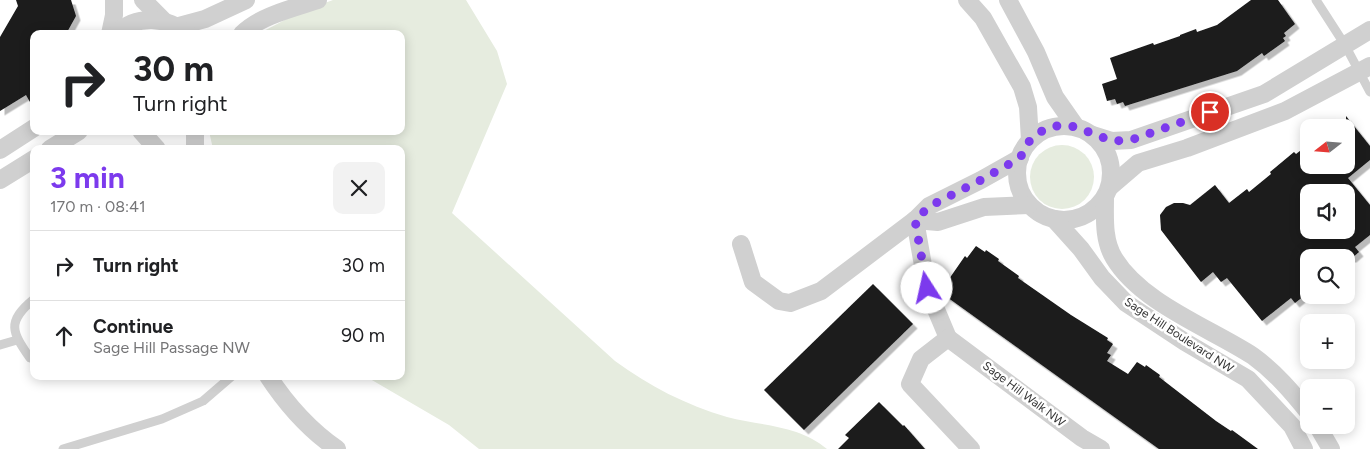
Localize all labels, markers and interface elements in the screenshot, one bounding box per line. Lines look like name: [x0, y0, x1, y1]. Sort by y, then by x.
text: 30 m: [133, 48, 214, 90]
icon: right: [50, 50, 115, 115]
text: Turn right: [133, 90, 228, 117]
pin: [1189, 91, 1231, 133]
icon: arrive: [1196, 98, 1224, 126]
north arrow: [1300, 119, 1355, 174]
map controls: [1300, 119, 1355, 434]
text: 3 min: [50, 159, 125, 196]
button: close: [333, 162, 385, 214]
button: sound: [1300, 184, 1355, 239]
text: 170 m · 08:41: [50, 197, 146, 216]
button: search: [1300, 249, 1355, 304]
icon: right: [50, 252, 78, 280]
text: Turn right: [93, 254, 179, 277]
text: 30 m: [342, 254, 385, 277]
position arrow: [900, 261, 952, 313]
street label: Sage Hill Boulevard NW: [1122, 294, 1237, 376]
button: +: [1300, 314, 1355, 369]
text: Continue: [93, 315, 173, 338]
icon: ahead: [50, 322, 78, 350]
text: 90 m: [341, 324, 385, 347]
text: Sage Hill Passage NW: [93, 338, 250, 357]
street label: Sage Hill Walk NW: [980, 358, 1068, 430]
button: −: [1300, 379, 1355, 434]

